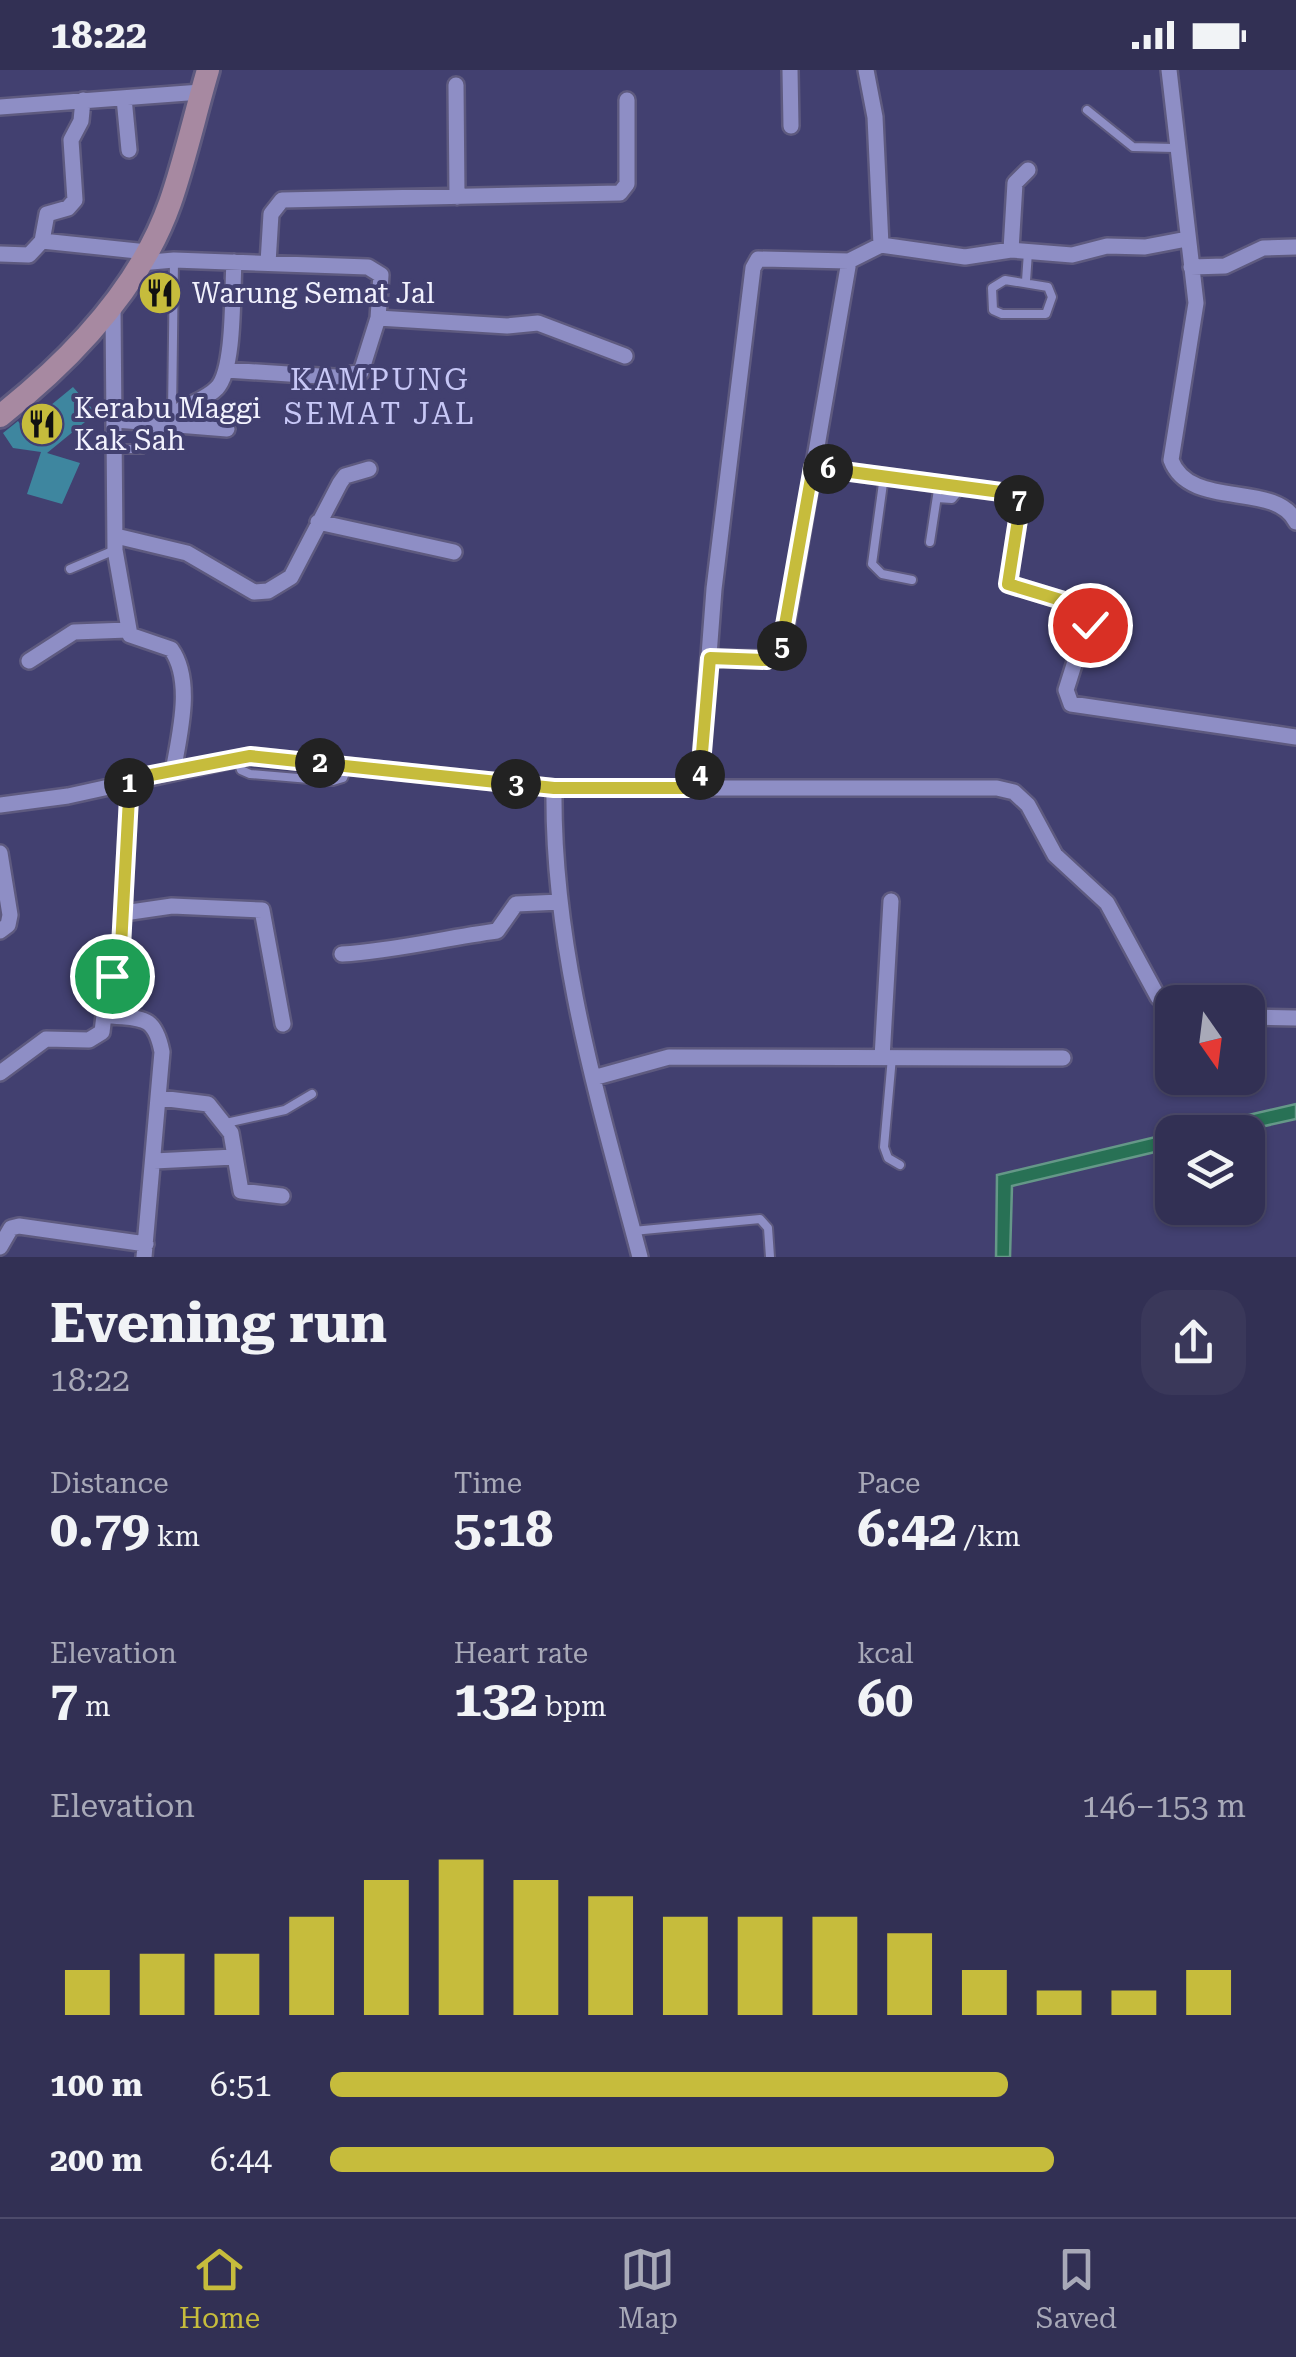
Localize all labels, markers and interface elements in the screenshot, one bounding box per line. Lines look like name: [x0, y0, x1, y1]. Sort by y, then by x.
text: 18:22: [50, 13, 147, 57]
restaurant icon: Warung Semat Jal: [137, 270, 183, 316]
place label: Warung Semat Jal: [192, 277, 435, 310]
district label: KAMPUNG SEMAT JAL: [284, 362, 476, 431]
place label: Kerabu Maggi Kak Sah: [74, 392, 261, 457]
restaurant icon: Kerabu Maggi Kak Sah: [19, 401, 65, 447]
pin: 6: [803, 444, 853, 494]
text: 6: [820, 452, 836, 485]
pin: 7: [994, 475, 1044, 525]
text: 7: [1011, 483, 1027, 516]
pin: [1048, 583, 1133, 668]
icon: check: [1063, 598, 1118, 653]
pin: 5: [757, 621, 807, 671]
text: 5: [774, 629, 790, 662]
pin: 2: [295, 738, 345, 788]
text: 2: [312, 746, 328, 779]
pin: 4: [675, 750, 725, 800]
pin: 1: [104, 758, 154, 808]
text: 4: [692, 758, 708, 791]
pin: 3: [491, 759, 541, 809]
text: 1: [121, 766, 137, 799]
text: 3: [508, 767, 524, 800]
pin: [70, 934, 155, 1019]
icon: arrive: [85, 949, 140, 1004]
north arrow: [1155, 985, 1265, 1095]
map controls: [1155, 985, 1265, 1225]
button: layers: [1155, 1115, 1265, 1225]
button: share: [1141, 1290, 1246, 1395]
text: Evening run: [50, 1291, 387, 1355]
text: 18:22: [50, 1361, 130, 1399]
text: Distance: [50, 1467, 169, 1500]
text: Time: [454, 1467, 522, 1500]
text: Pace: [857, 1467, 921, 1500]
text: 0.79: [50, 1500, 150, 1558]
text: 5:18: [454, 1500, 553, 1558]
text: 6:42: [857, 1500, 957, 1558]
text: km: [150, 1520, 200, 1553]
text: /km: [957, 1520, 1021, 1553]
text: Elevation: [50, 1637, 177, 1670]
text: Heart rate: [454, 1637, 588, 1670]
text: kcal: [857, 1637, 914, 1670]
text: 7: [50, 1670, 78, 1728]
text: 132: [454, 1670, 538, 1728]
text: 60: [857, 1670, 913, 1728]
text: m: [78, 1690, 111, 1723]
text: bpm: [538, 1690, 607, 1723]
text: Elevation: [50, 1787, 195, 1825]
text: 146–153 m: [1082, 1787, 1246, 1825]
text: 100 m: [50, 2066, 143, 2104]
text: 6:51: [210, 2066, 272, 2104]
text: 200 m: [50, 2141, 143, 2179]
text: 6:44: [210, 2141, 272, 2179]
tab: Home: [179, 2242, 260, 2335]
tab: Map: [618, 2242, 678, 2335]
tab: Saved: [1036, 2242, 1117, 2335]

